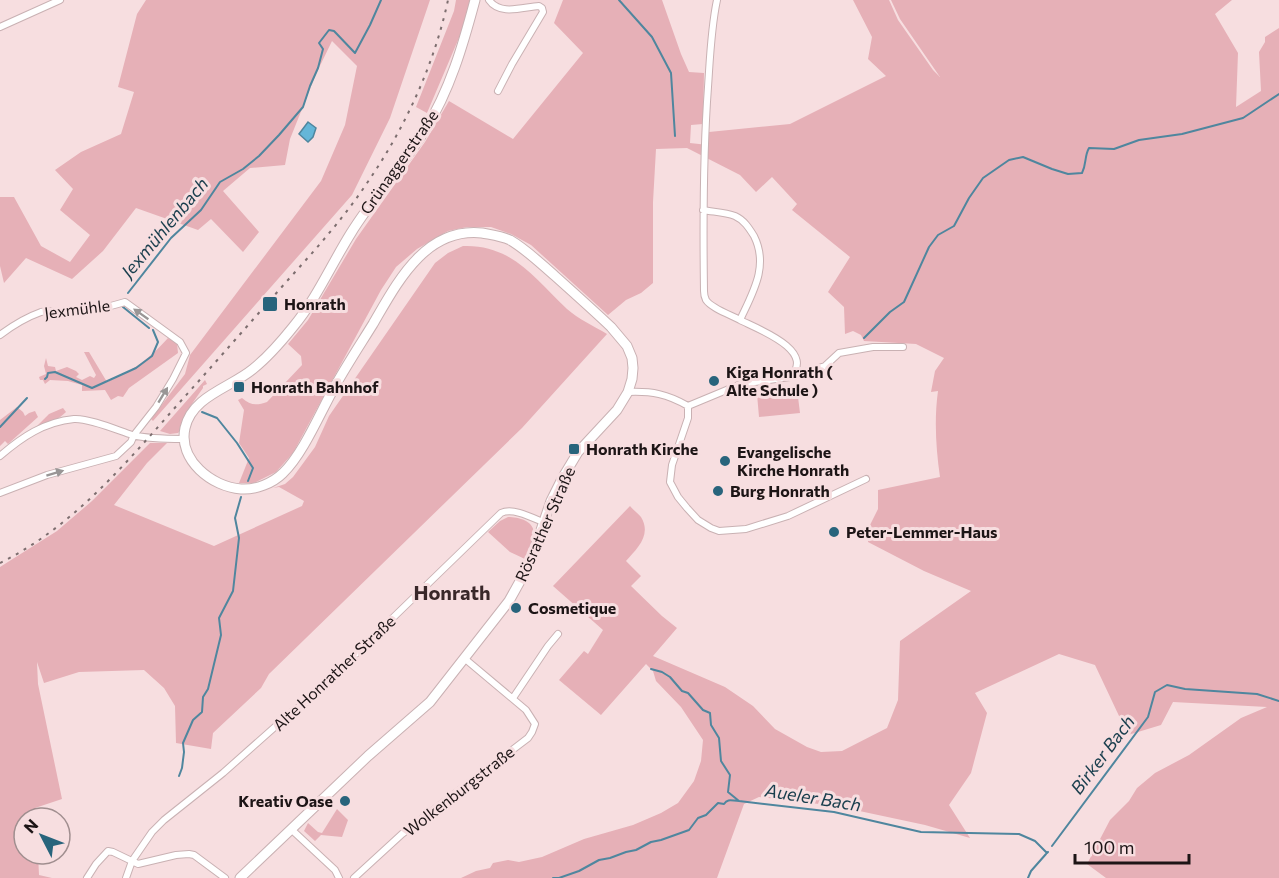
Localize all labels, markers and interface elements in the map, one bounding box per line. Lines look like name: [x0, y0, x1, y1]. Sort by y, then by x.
street label: Grünaggerstraße: [356, 106, 442, 217]
water label: Jexmühlenbach: [115, 173, 213, 283]
place label: Honrath: [284, 294, 346, 313]
street label: Jexmühle: [43, 295, 111, 322]
marker: Honrath: [261, 295, 279, 313]
one-way arrow: [134, 308, 150, 320]
place label: Kiga Honrath ( Alte Schule ): [726, 362, 834, 399]
marker: Kiga Honrath ( Alte Schule ): [707, 374, 721, 388]
place label: Honrath Bahnhof: [251, 377, 379, 396]
marker: Honrath Bahnhof: [232, 380, 246, 394]
one-way arrow: [158, 387, 169, 403]
place label: Honrath Kirche: [586, 439, 698, 458]
marker: Honrath Kirche: [567, 442, 581, 456]
place label: Evangelische Kirche Honrath: [737, 442, 849, 479]
marker: Evangelische Kirche Honrath: [718, 454, 732, 468]
street label: Rösrather Straße: [511, 463, 578, 584]
one-way arrow: [46, 468, 64, 477]
place label: Burg Honrath: [730, 481, 830, 500]
marker: Burg Honrath: [711, 484, 725, 498]
place label: Peter-Lemmer-Haus: [846, 522, 998, 541]
marker: Peter-Lemmer-Haus: [827, 525, 841, 539]
district label: Honrath: [413, 580, 491, 604]
place label: Cosmetique: [528, 598, 616, 617]
marker: Cosmetique: [509, 601, 523, 615]
street label: Alte Honrather Straße: [268, 611, 399, 734]
water label: Birker Bach: [1065, 711, 1139, 798]
street label: Wolkenburgstraße: [400, 742, 518, 840]
water label: Aueler Bach: [763, 778, 863, 815]
place label: Kreativ Oase: [238, 791, 333, 810]
marker: Kreativ Oase: [338, 794, 352, 808]
north arrow: [12, 806, 72, 866]
text: N: [19, 815, 42, 836]
scale bar: [1075, 827, 1189, 865]
text: 100 m: [1084, 836, 1134, 858]

